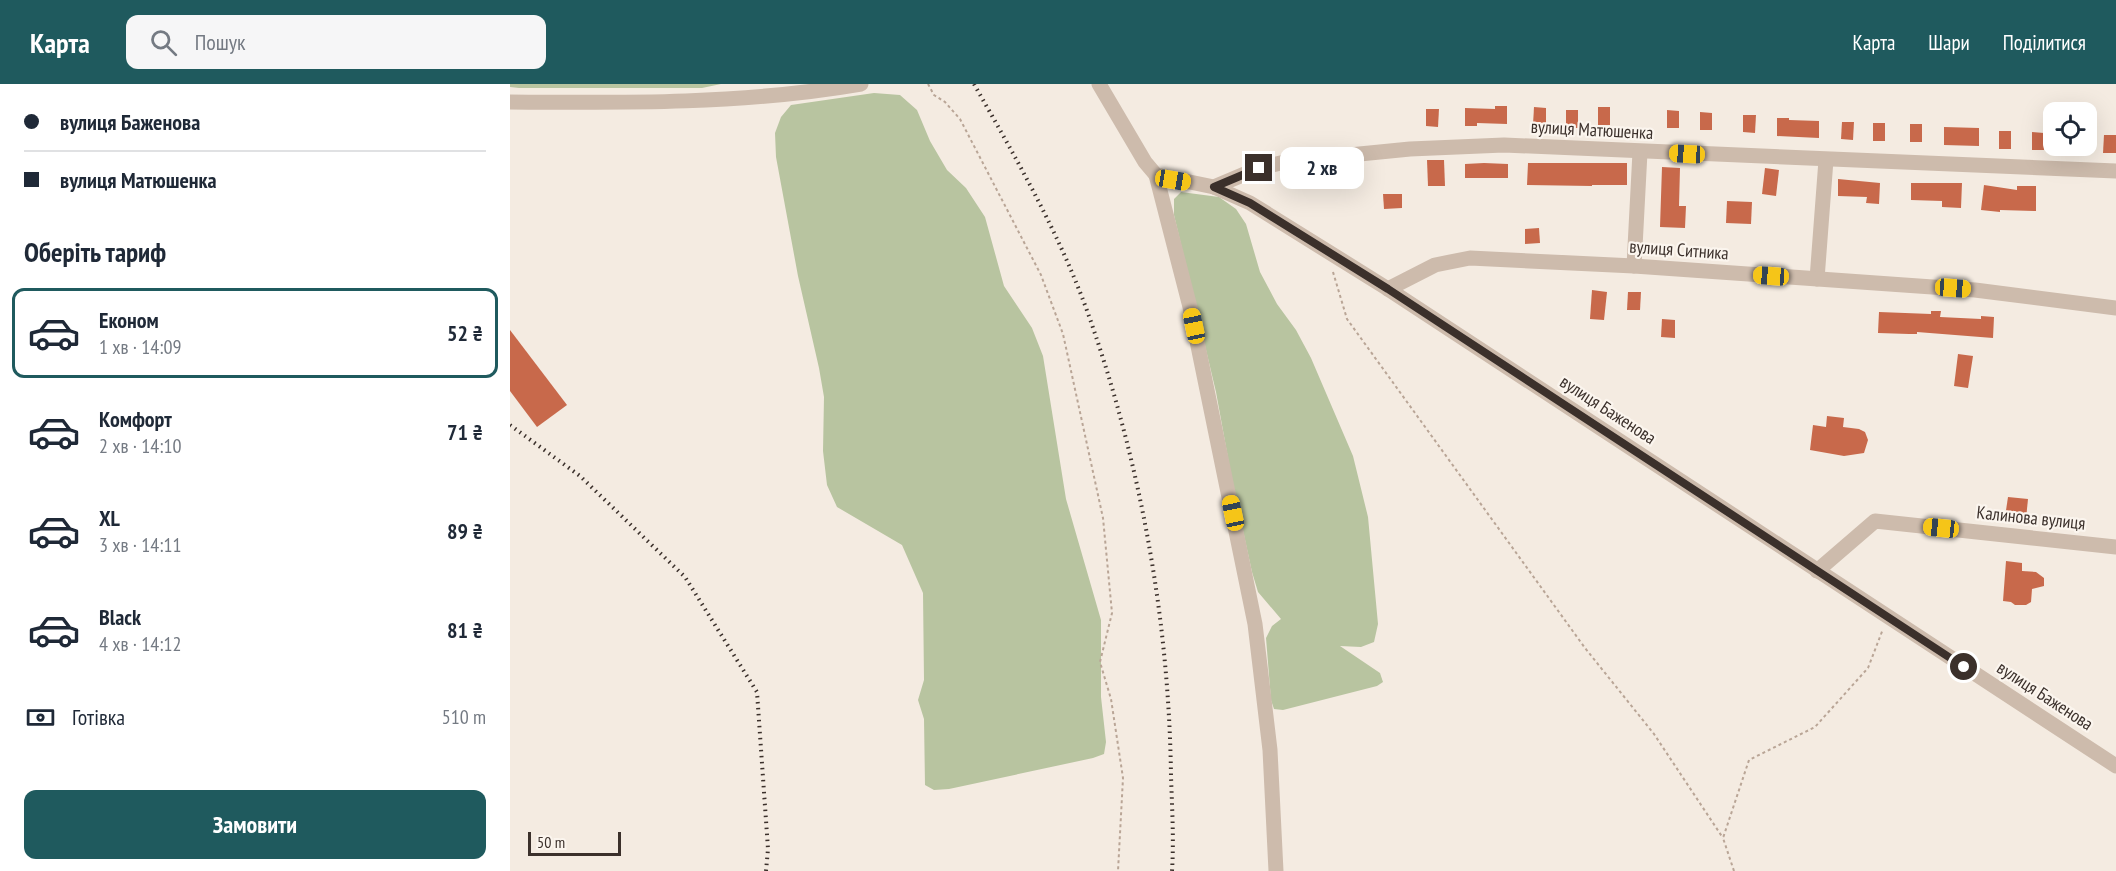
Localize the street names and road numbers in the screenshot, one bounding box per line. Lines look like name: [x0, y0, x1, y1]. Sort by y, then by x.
street label: вулиця Матюшенка: [1530, 115, 1654, 144]
street label: вулиця Ситника: [1629, 235, 1729, 264]
street label: вулиця Баженова: [1556, 370, 1661, 449]
street label: Калинова вулиця: [1976, 500, 2087, 535]
street label: вулиця Баженова: [1993, 656, 2098, 735]

